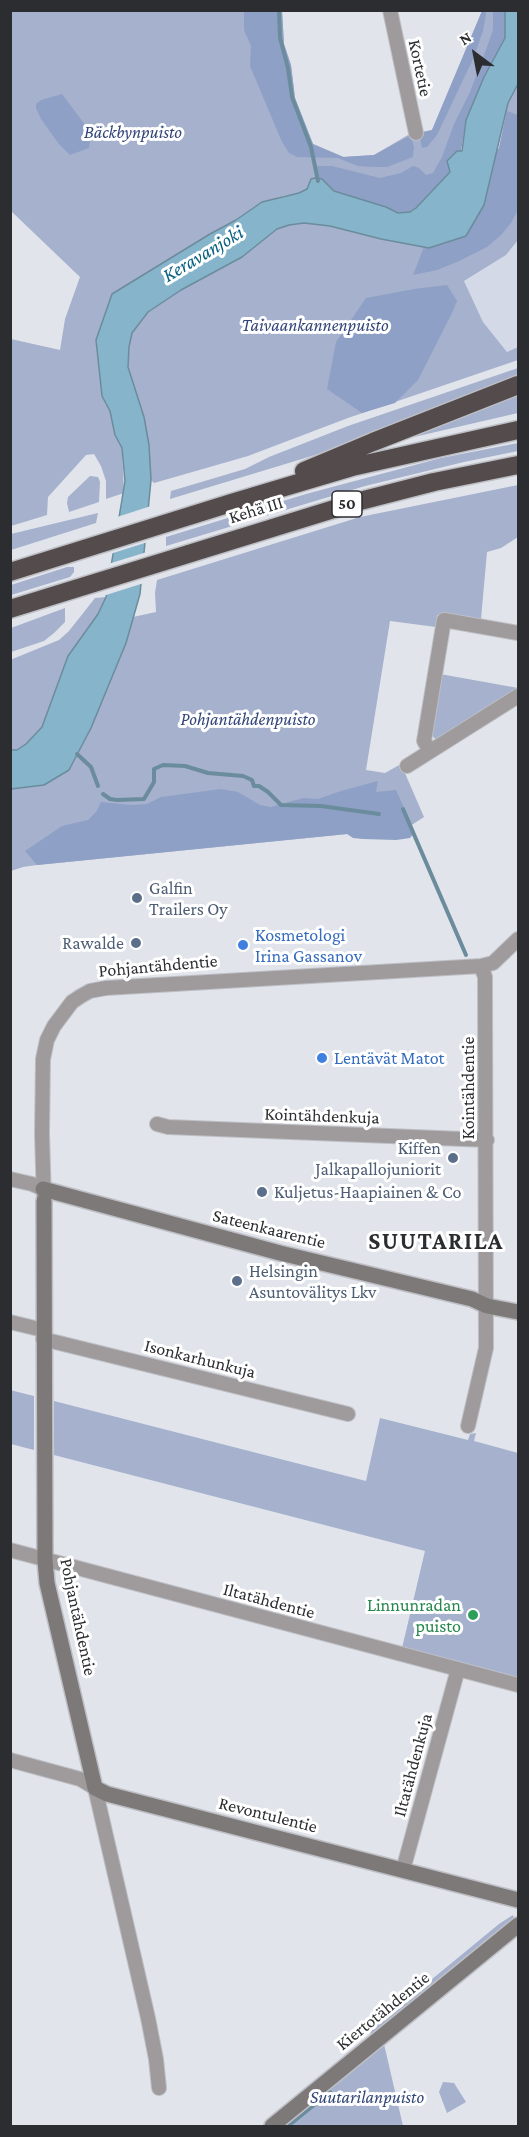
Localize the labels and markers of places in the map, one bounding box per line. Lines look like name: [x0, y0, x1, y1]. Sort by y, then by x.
place label: Galfin Trailers Oy: [149, 877, 228, 920]
marker: Galfin Trailers Oy: [130, 891, 144, 905]
place label: Kosmetologi Irina Gassanov: [255, 924, 362, 966]
place label: Rawalde: [62, 932, 124, 954]
marker: Rawalde: [129, 936, 143, 950]
marker: Kosmetologi Irina Gassanov: [236, 938, 250, 952]
place label: Lentävät Matot: [334, 1047, 445, 1069]
marker: Lentävät Matot: [315, 1051, 329, 1065]
place label: Kiffen Jalkapallojuniorit: [315, 1137, 441, 1180]
marker: Kiffen Jalkapallojuniorit: [446, 1151, 460, 1165]
place label: Kuljetus-Haapiainen & Co: [274, 1181, 461, 1203]
marker: Kuljetus-Haapiainen & Co: [255, 1185, 269, 1199]
place label: Helsingin Asuntovälitys Lkv: [249, 1260, 376, 1302]
marker: Helsingin Asuntovälitys Lkv: [230, 1274, 244, 1288]
place label: Linnunradan puisto: [367, 1594, 461, 1636]
marker: Linnunradan puisto: [466, 1608, 480, 1622]

